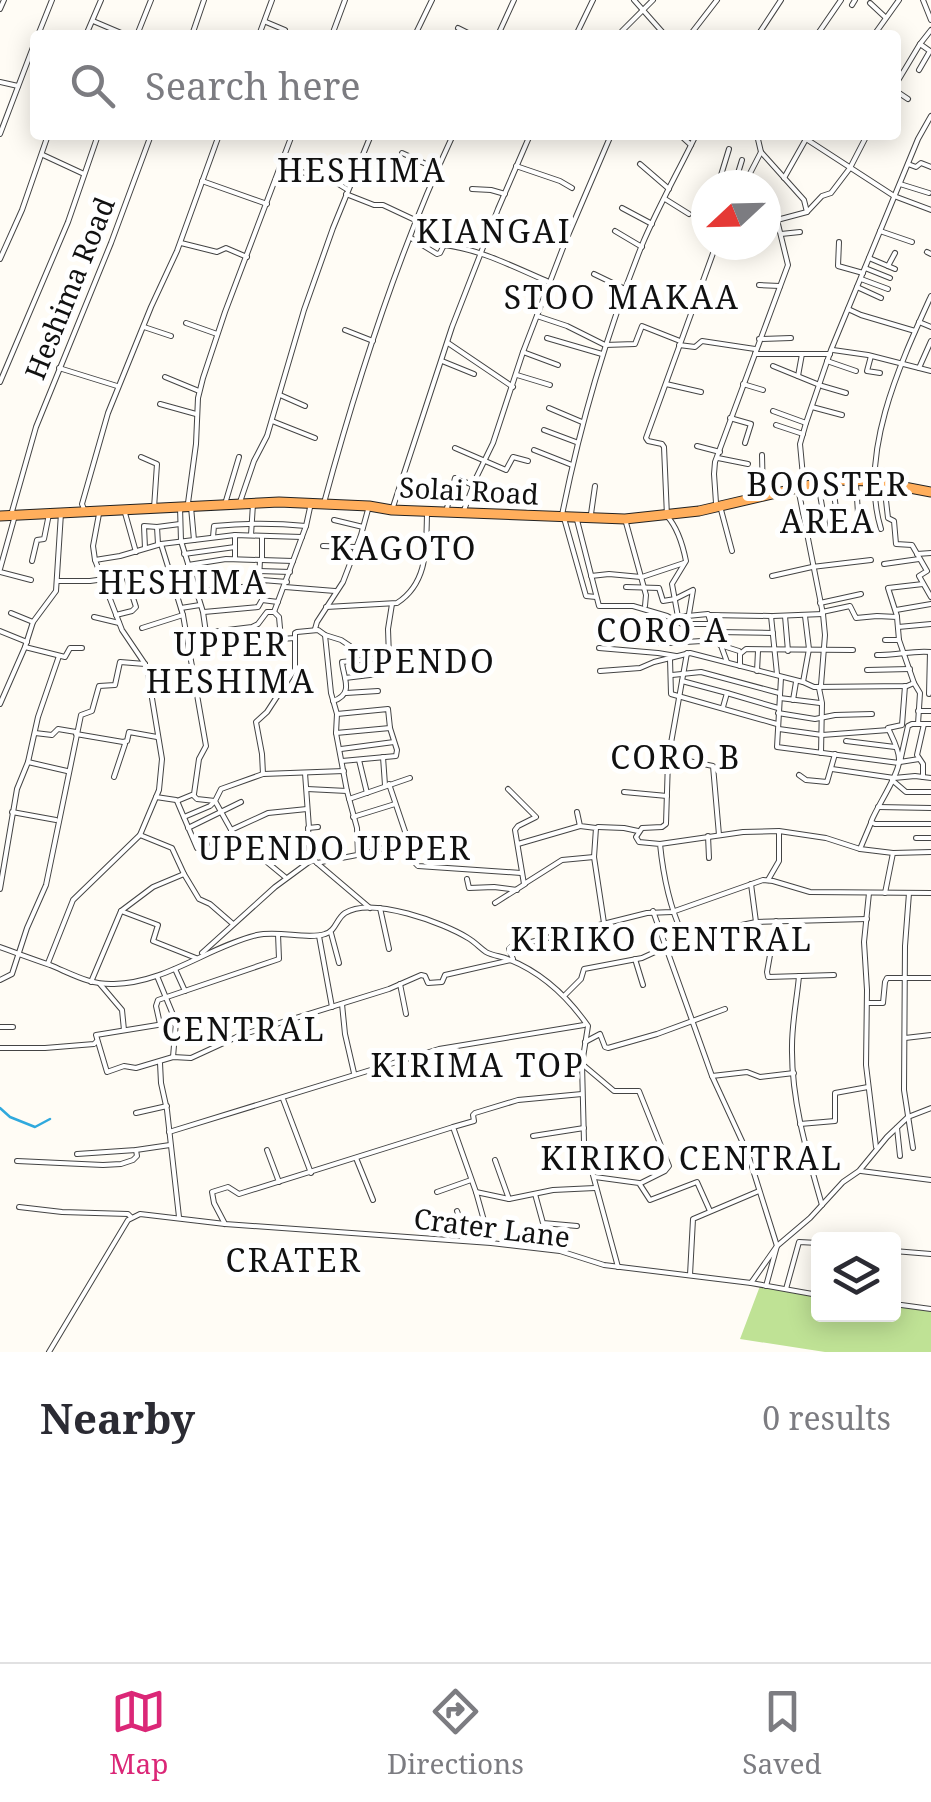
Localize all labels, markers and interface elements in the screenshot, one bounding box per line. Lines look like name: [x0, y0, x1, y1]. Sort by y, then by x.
search box: [30, 30, 901, 140]
icon: search: [65, 58, 120, 113]
text: Search here: [145, 59, 361, 111]
district label: HESHIMA: [277, 148, 447, 191]
north arrow: [691, 170, 781, 260]
street label: Heshima Road: [15, 191, 123, 385]
district label: KIANGAI: [416, 209, 572, 252]
district label: STOO MAKAA: [504, 275, 740, 318]
district label: BOOSTER AREA: [746, 462, 910, 542]
street label: Solai Road: [398, 467, 540, 513]
district label: KAGOTO: [330, 526, 478, 569]
district label: HESHIMA: [98, 560, 268, 603]
district label: CORO A: [596, 608, 730, 651]
district label: UPPER HESHIMA: [146, 622, 316, 702]
district label: UPENDO: [348, 639, 496, 682]
district label: CORO B: [610, 735, 742, 778]
district label: UPENDO UPPER: [198, 826, 472, 869]
district label: KIRIKO CENTRAL: [511, 917, 813, 960]
district label: CENTRAL: [162, 1007, 326, 1050]
district label: KIRIMA TOP: [371, 1043, 585, 1086]
district label: KIRIKO CENTRAL: [541, 1136, 843, 1179]
street label: Crater Lane: [412, 1199, 572, 1255]
map controls: [811, 1232, 901, 1322]
button: layers: [811, 1232, 901, 1322]
district label: CRATER: [226, 1238, 362, 1281]
text: Nearby: [40, 1389, 195, 1446]
text: 0 results: [762, 1396, 891, 1439]
tab: Map: [109, 1684, 168, 1782]
tab: Directions: [387, 1684, 524, 1782]
tab: Saved: [742, 1684, 822, 1782]

